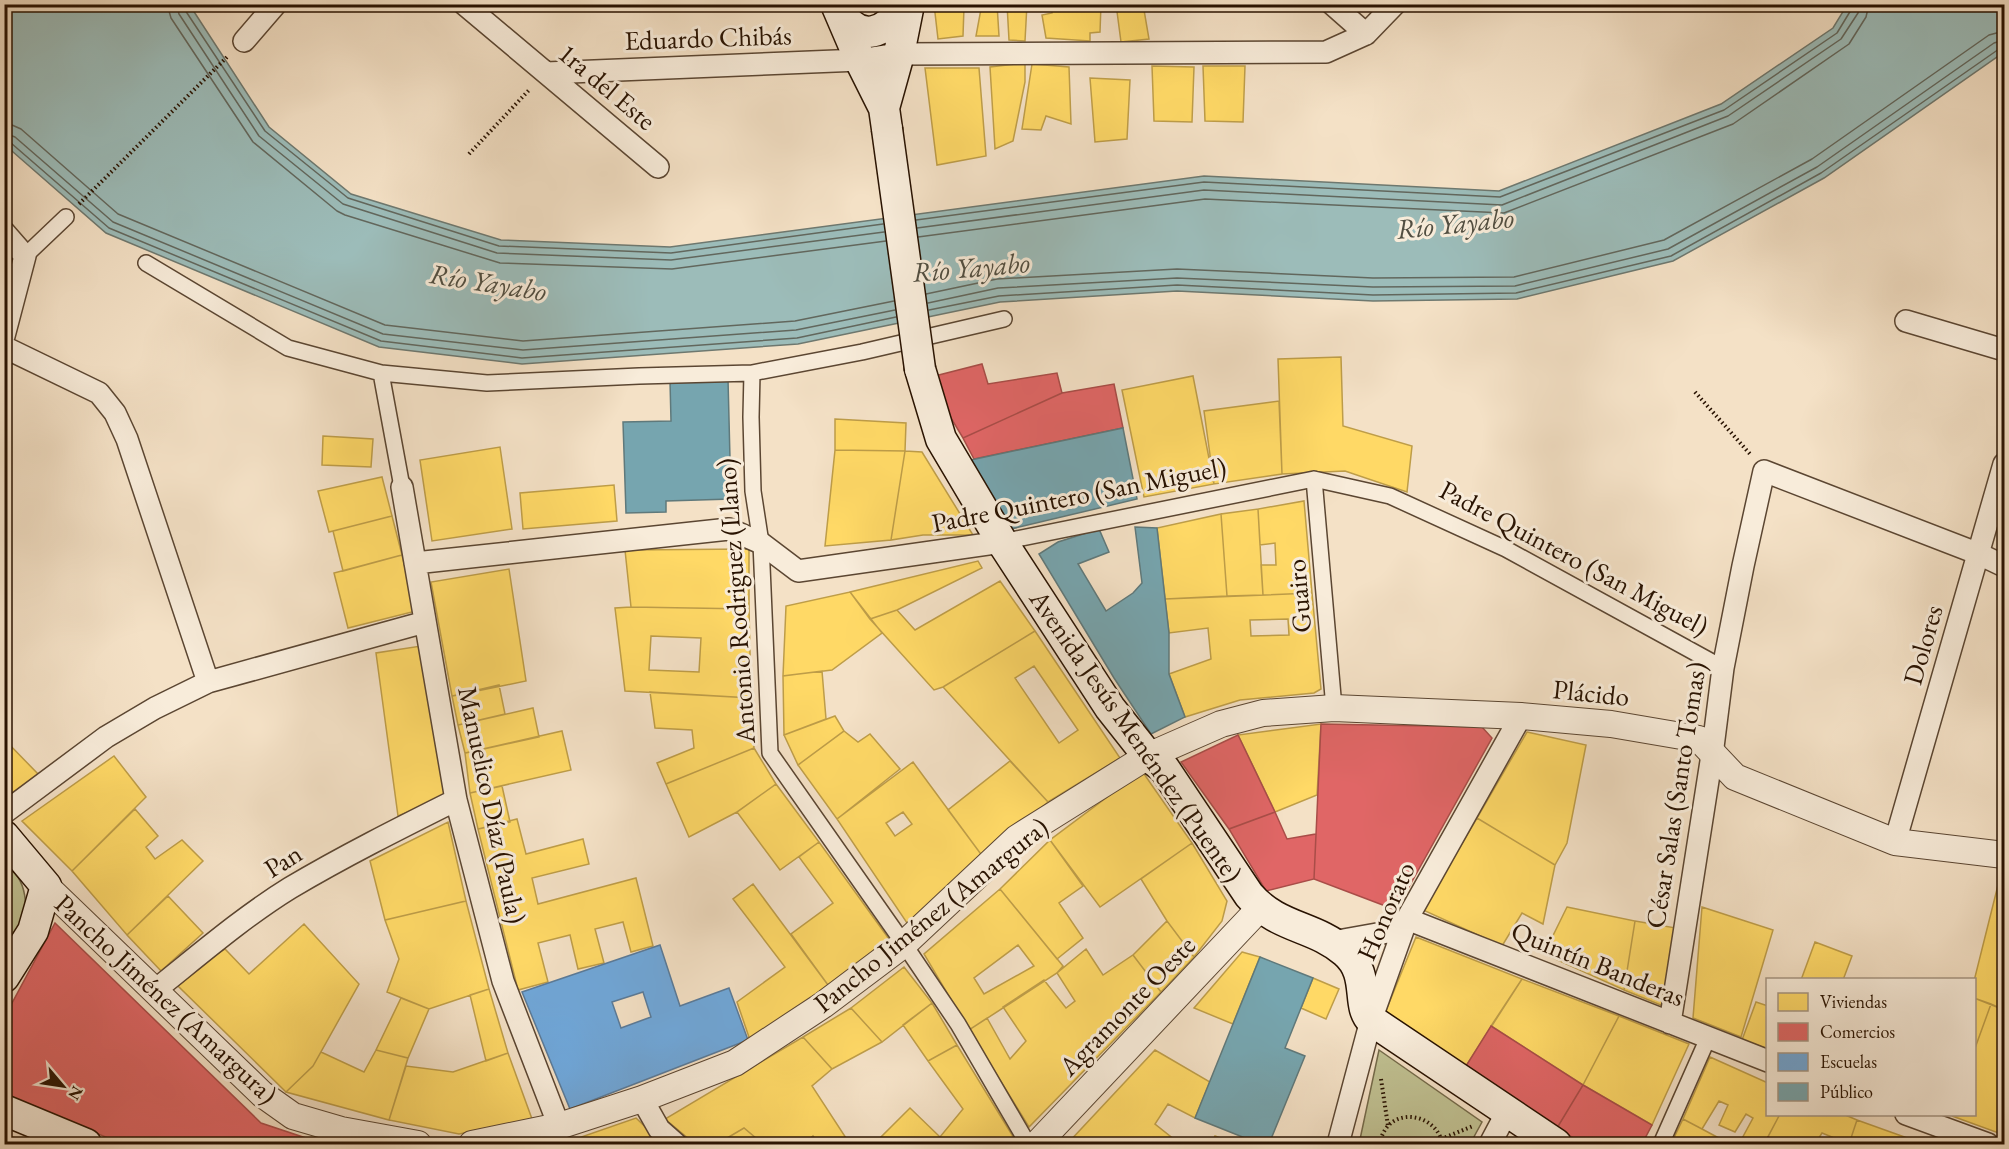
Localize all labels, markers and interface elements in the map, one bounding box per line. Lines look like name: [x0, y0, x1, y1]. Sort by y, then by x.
street label: Eduardo Chibás: [624, 17, 792, 58]
street label: 1ra del Este: [551, 36, 663, 138]
water label: Río Yayabo: [1394, 199, 1516, 247]
water label: Río Yayabo: [911, 244, 1032, 290]
water label: Río Yayabo: [427, 255, 549, 309]
street label: Padre Quintero (San Miguel): [929, 449, 1229, 540]
street label: Antonio Rodriguez (Llano): [708, 457, 763, 746]
street label: Padre Quintero (San Miguel): [1434, 472, 1715, 643]
street label: Guairo: [1278, 558, 1319, 634]
street label: Avenida Jesús Menéndez (Puente): [1021, 582, 1251, 889]
street label: Dolores: [1894, 601, 1951, 689]
street label: César Salas (Santo Tomas): [1637, 659, 1714, 931]
street label: Plácido: [1551, 671, 1631, 714]
street label: Manuelico Díaz (Paula): [450, 683, 535, 927]
street label: Pancho Jiménez (Amargura): [806, 809, 1055, 1020]
street label: Pan: [257, 836, 308, 886]
street label: Honorato: [1348, 856, 1423, 966]
street label: Pancho Jiménez (Amargura): [48, 886, 285, 1111]
street label: Quintín Banderas: [1506, 913, 1690, 1014]
street label: Agramonte Oeste: [1050, 928, 1202, 1084]
legend: [1766, 978, 1976, 1116]
text: Viviendas: [1820, 990, 1887, 1013]
text: Comercios: [1820, 1020, 1895, 1043]
text: Escuelas: [1820, 1050, 1877, 1073]
north arrow: [33, 1056, 93, 1116]
text: Público: [1820, 1080, 1873, 1103]
text: N: [63, 1082, 88, 1104]

